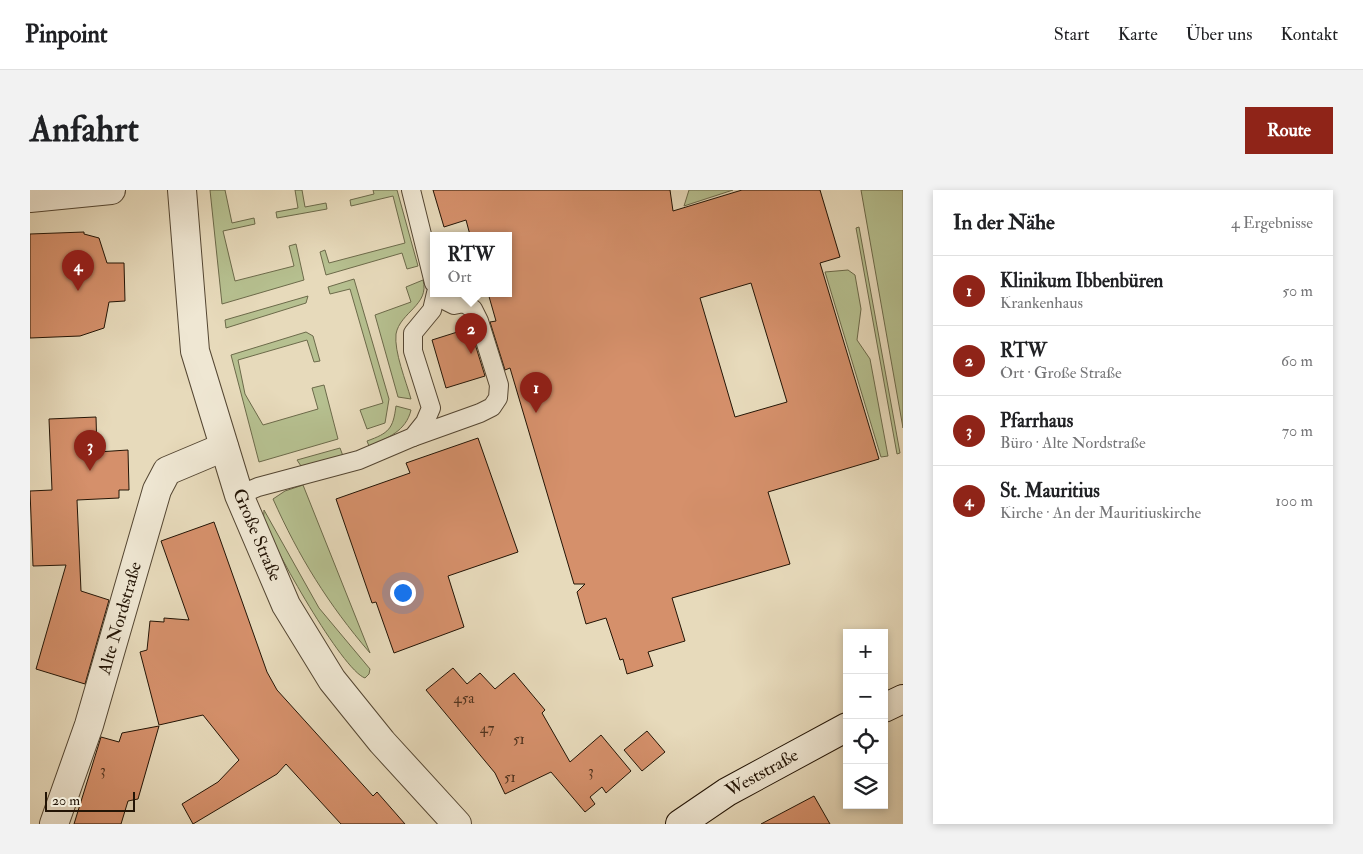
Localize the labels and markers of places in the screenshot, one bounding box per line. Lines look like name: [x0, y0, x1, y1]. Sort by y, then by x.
pin: 4: [62, 250, 94, 291]
pin: 2: [455, 313, 487, 354]
pin: 1: [520, 372, 552, 413]
pin: 3: [74, 430, 106, 471]

